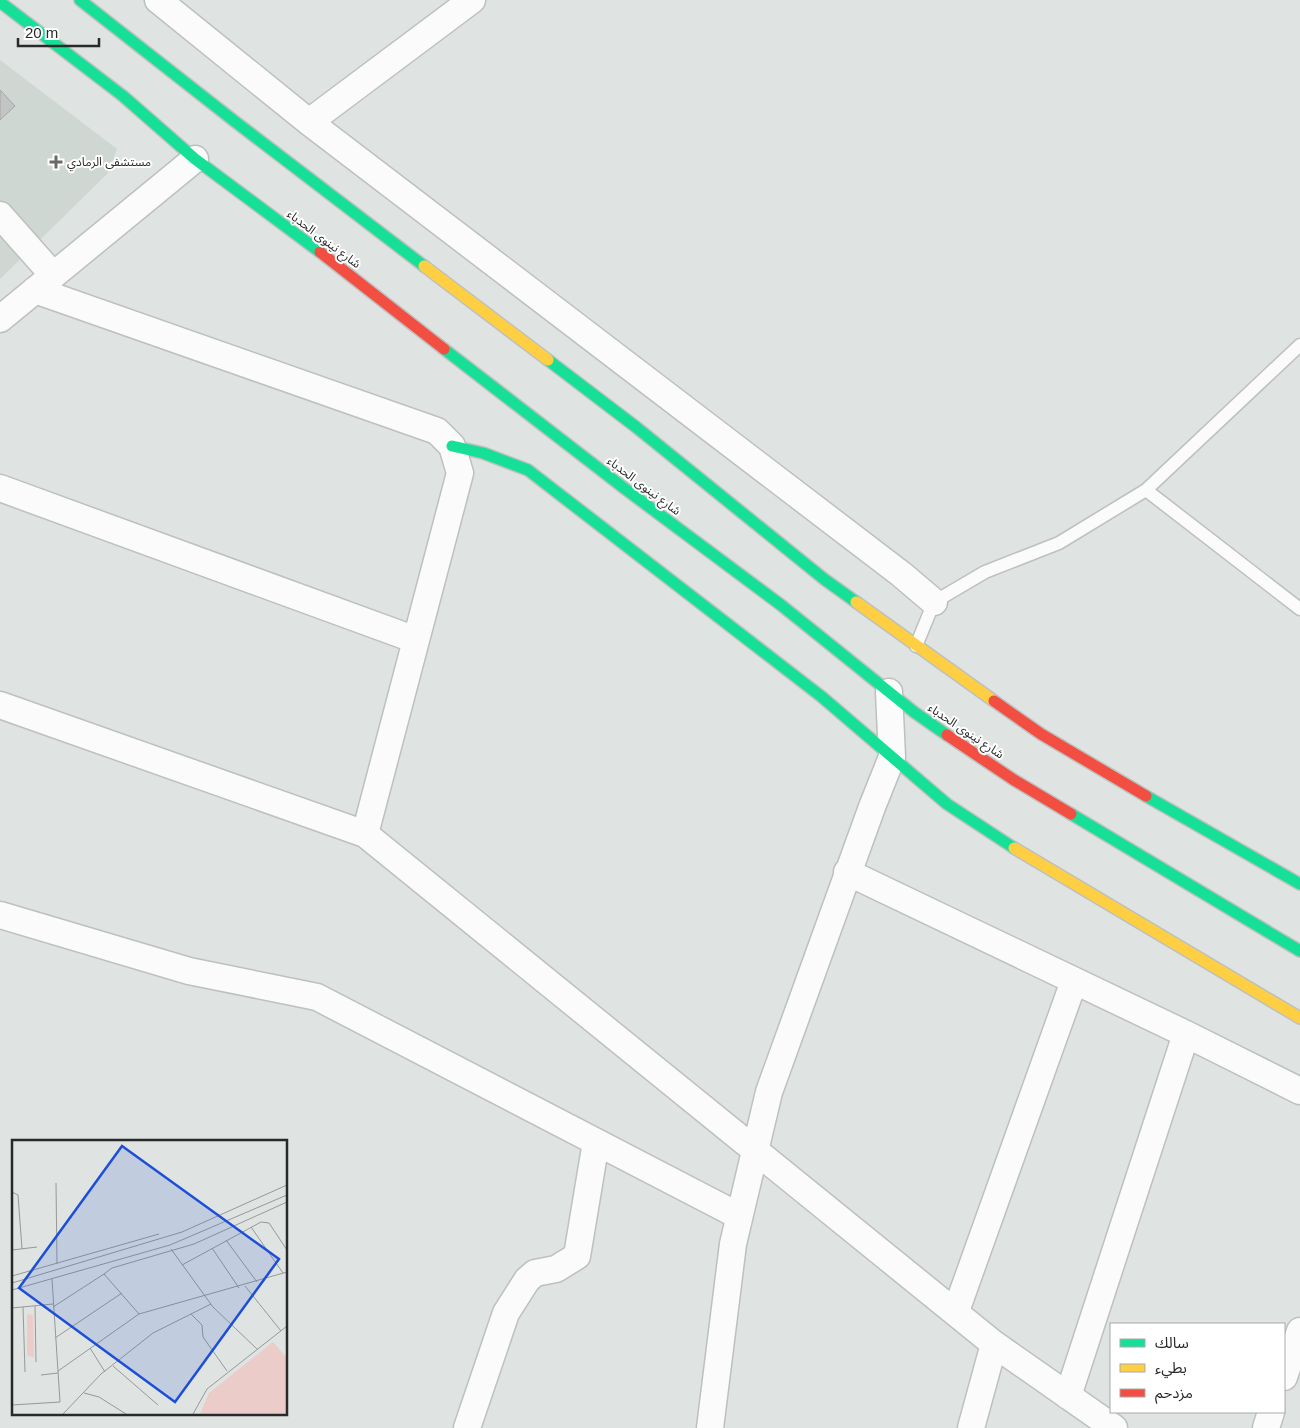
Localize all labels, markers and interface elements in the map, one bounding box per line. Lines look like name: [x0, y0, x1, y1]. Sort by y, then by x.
scale bar: [18, 15, 99, 47]
text: 20 m: [25, 24, 58, 41]
marker: مستشفى الرمادي: [49, 155, 63, 169]
place label: مستشفى الرمادي: [67, 155, 151, 172]
street label: شارع نينوى الحدباء: [283, 207, 363, 273]
street label: شارع نينوى الحدباء: [603, 454, 683, 520]
street label: شارع نينوى الحدباء: [924, 701, 1007, 763]
inset map: [12, 1140, 288, 1416]
legend: [1110, 1323, 1285, 1413]
text: سالك: [1155, 1334, 1189, 1351]
text: بطيء: [1155, 1359, 1187, 1379]
text: مزدحم: [1155, 1384, 1193, 1404]

